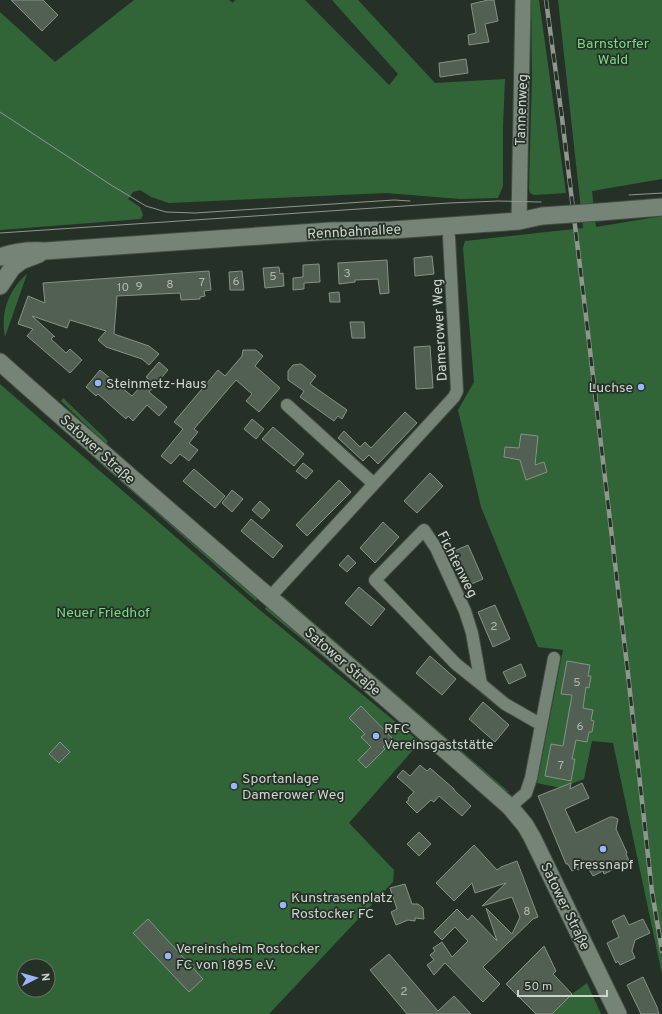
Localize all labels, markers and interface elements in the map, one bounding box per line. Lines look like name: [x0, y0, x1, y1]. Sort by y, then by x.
park label: Barnstorfer Wald: [577, 36, 650, 69]
street label: Tannenweg: [513, 74, 532, 146]
street label: Rennbahnallee: [307, 222, 401, 243]
house number: 3: [343, 266, 351, 282]
house number: 5: [269, 269, 277, 285]
house number: 6: [232, 274, 240, 290]
house number: 7: [199, 275, 205, 291]
house number: 8: [166, 277, 174, 293]
street label: Damerower Weg: [429, 278, 452, 382]
house number: 9: [135, 279, 143, 295]
house number: 10: [117, 280, 129, 296]
place label: Steinmetz-Haus: [106, 376, 207, 393]
marker: Steinmetz-Haus: [93, 378, 103, 388]
place label: Luchse: [589, 380, 633, 397]
marker: Luchse: [636, 382, 646, 392]
street label: Satower Straße: [56, 412, 138, 488]
street label: Fichtenweg: [433, 529, 481, 601]
park label: Neuer Friedhof: [56, 605, 150, 622]
house number: 2: [490, 619, 498, 635]
street label: Satower Straße: [300, 624, 384, 700]
house number: 5: [573, 675, 581, 691]
house number: 6: [576, 719, 584, 735]
place label: RFC Vereinsgaststätte: [384, 721, 494, 754]
marker: RFC Vereinsgaststätte: [371, 731, 381, 741]
house number: 7: [558, 758, 564, 774]
place label: Sportanlage Damerower Weg: [242, 771, 345, 804]
marker: Sportanlage Damerower Weg: [229, 781, 239, 791]
marker: Fressnapf: [598, 844, 608, 854]
place label: Fressnapf: [573, 857, 634, 874]
street label: Satower Straße: [536, 860, 593, 953]
place label: Kunstrasenplatz Rostocker FC: [291, 890, 393, 923]
marker: Kunstrasenplatz Rostocker FC: [278, 900, 288, 910]
house number: 8: [523, 904, 531, 920]
place label: Vereinsheim Rostocker FC von 1895 e.V.: [176, 941, 320, 974]
marker: Vereinsheim Rostocker FC von 1895 e.V.: [163, 951, 173, 961]
north arrow: [16, 958, 56, 998]
text: N: [38, 972, 52, 982]
scale bar: [518, 972, 607, 998]
text: 50 m: [524, 979, 552, 995]
house number: 2: [400, 984, 408, 1000]

